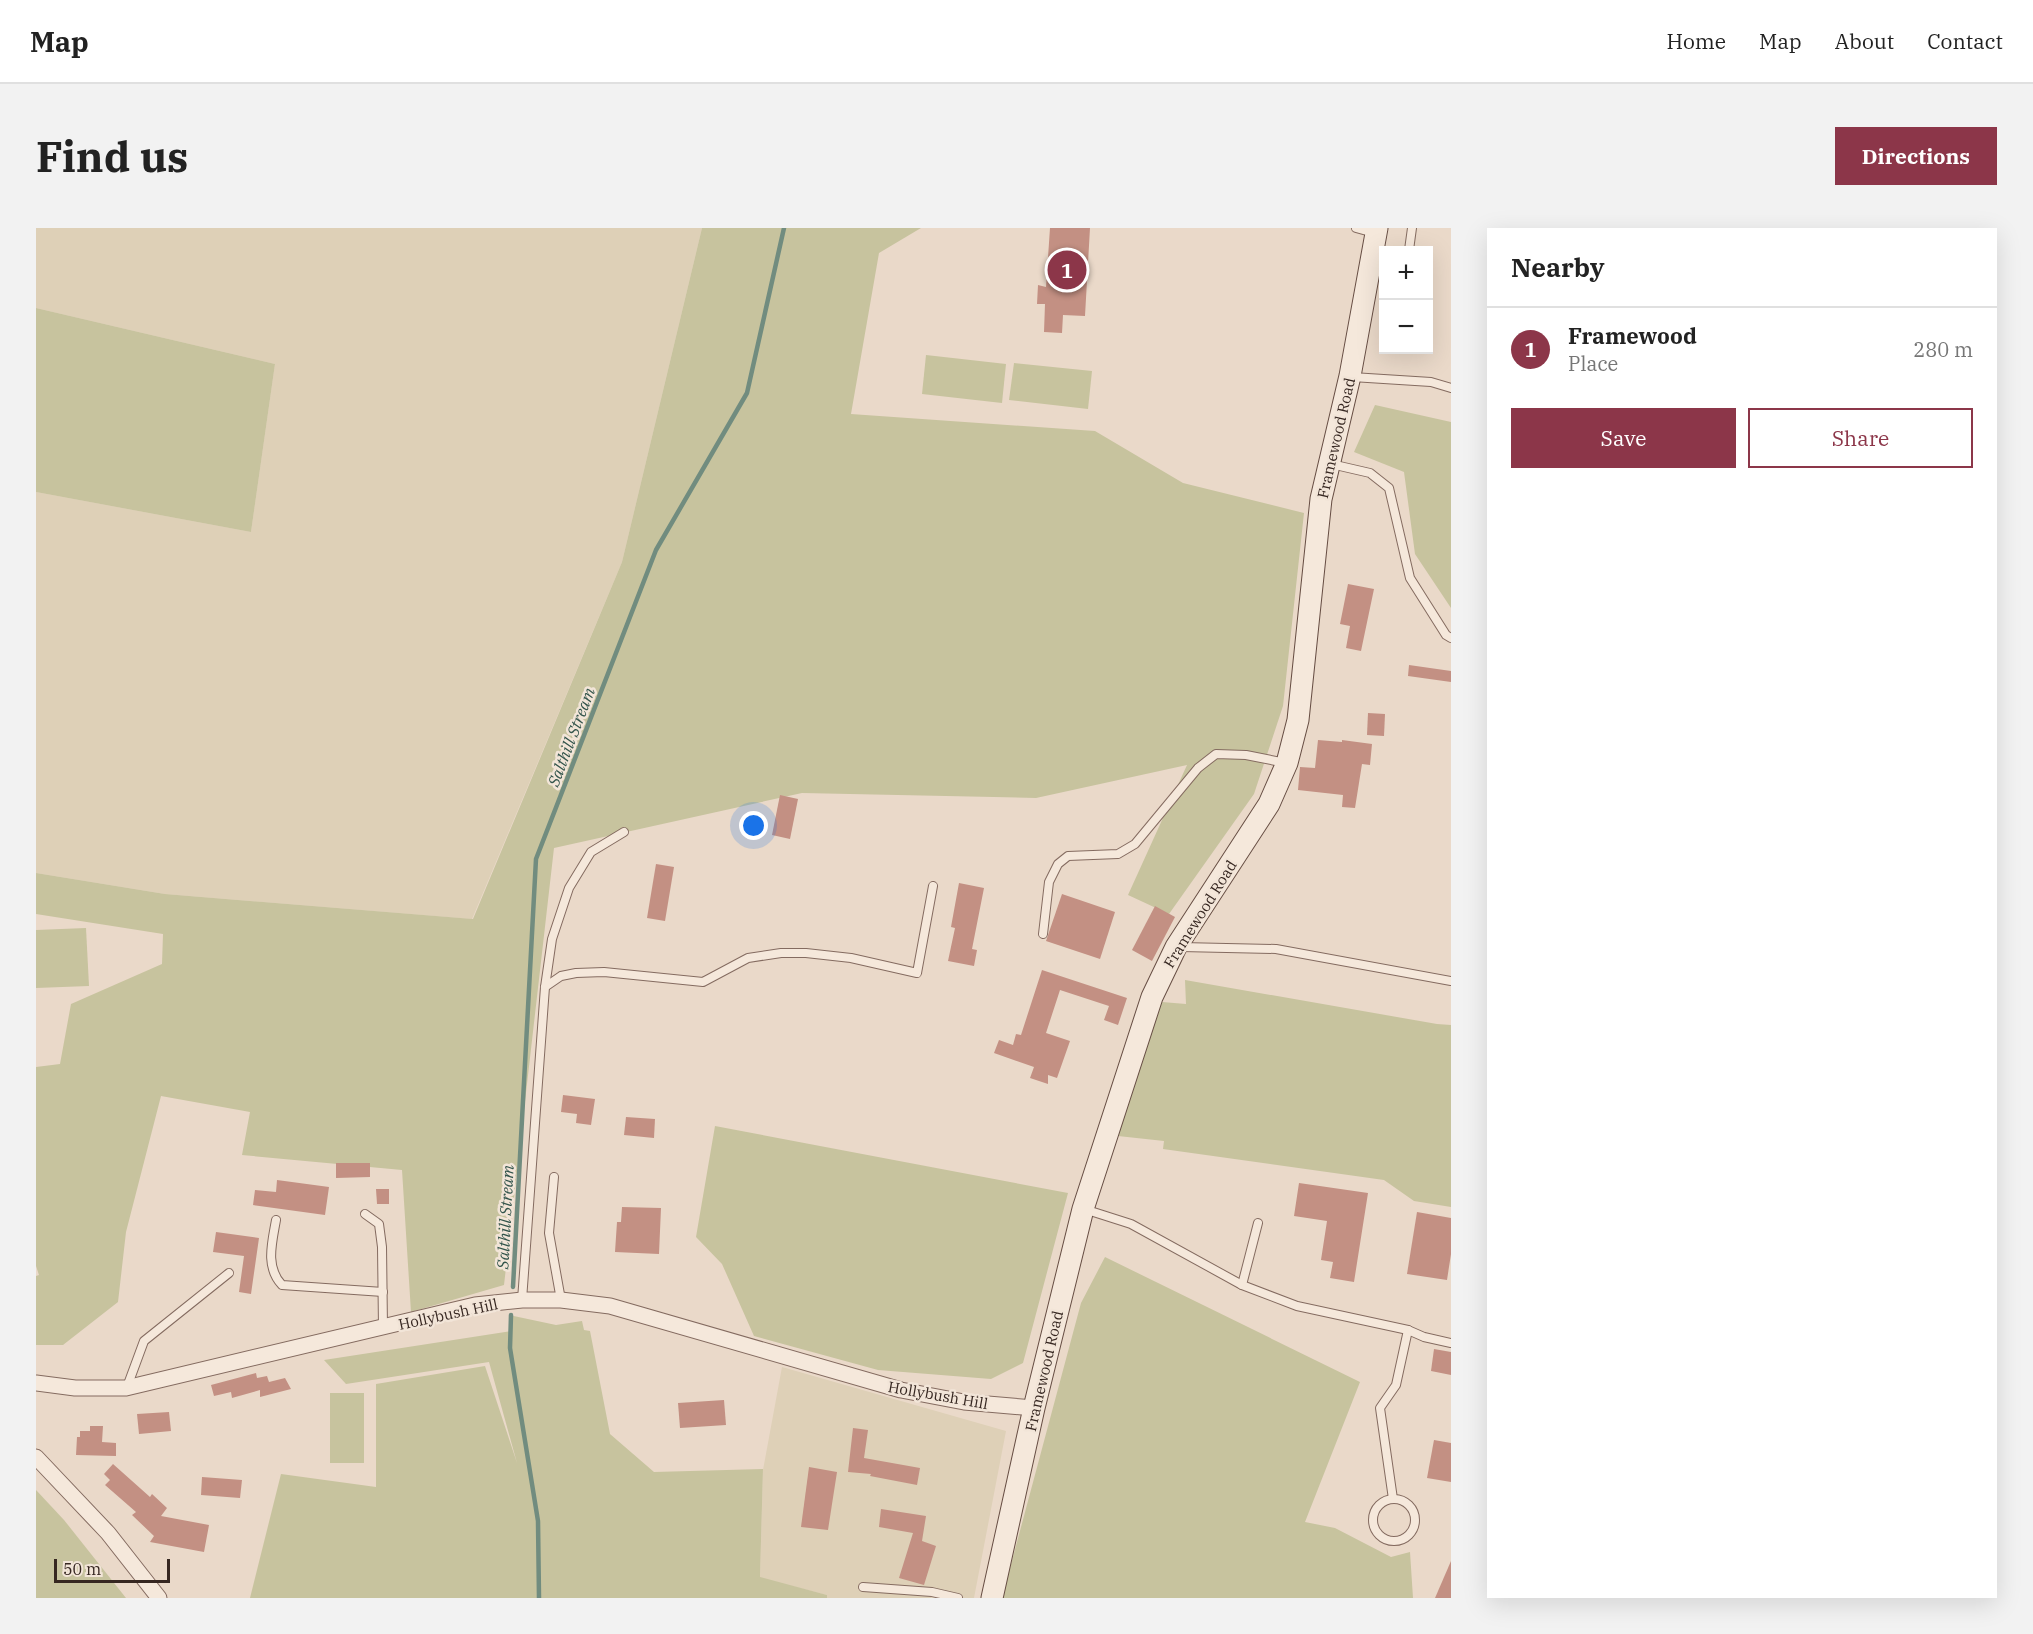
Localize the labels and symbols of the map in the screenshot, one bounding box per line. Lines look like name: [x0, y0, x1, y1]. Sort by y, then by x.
pin: 1: [1048, 248, 1086, 292]
street label: Framewood Road: [1313, 376, 1359, 500]
water label: Salthill Stream: [543, 684, 599, 790]
your location: [739, 811, 768, 840]
street label: Framewood Road: [1159, 857, 1241, 971]
water label: Salthill Stream: [492, 1164, 518, 1271]
street label: Hollybush Hill: [397, 1294, 499, 1334]
street label: Framewood Road: [1021, 1309, 1067, 1433]
street label: Hollybush Hill: [887, 1377, 989, 1413]
scale bar: [54, 1556, 170, 1584]

